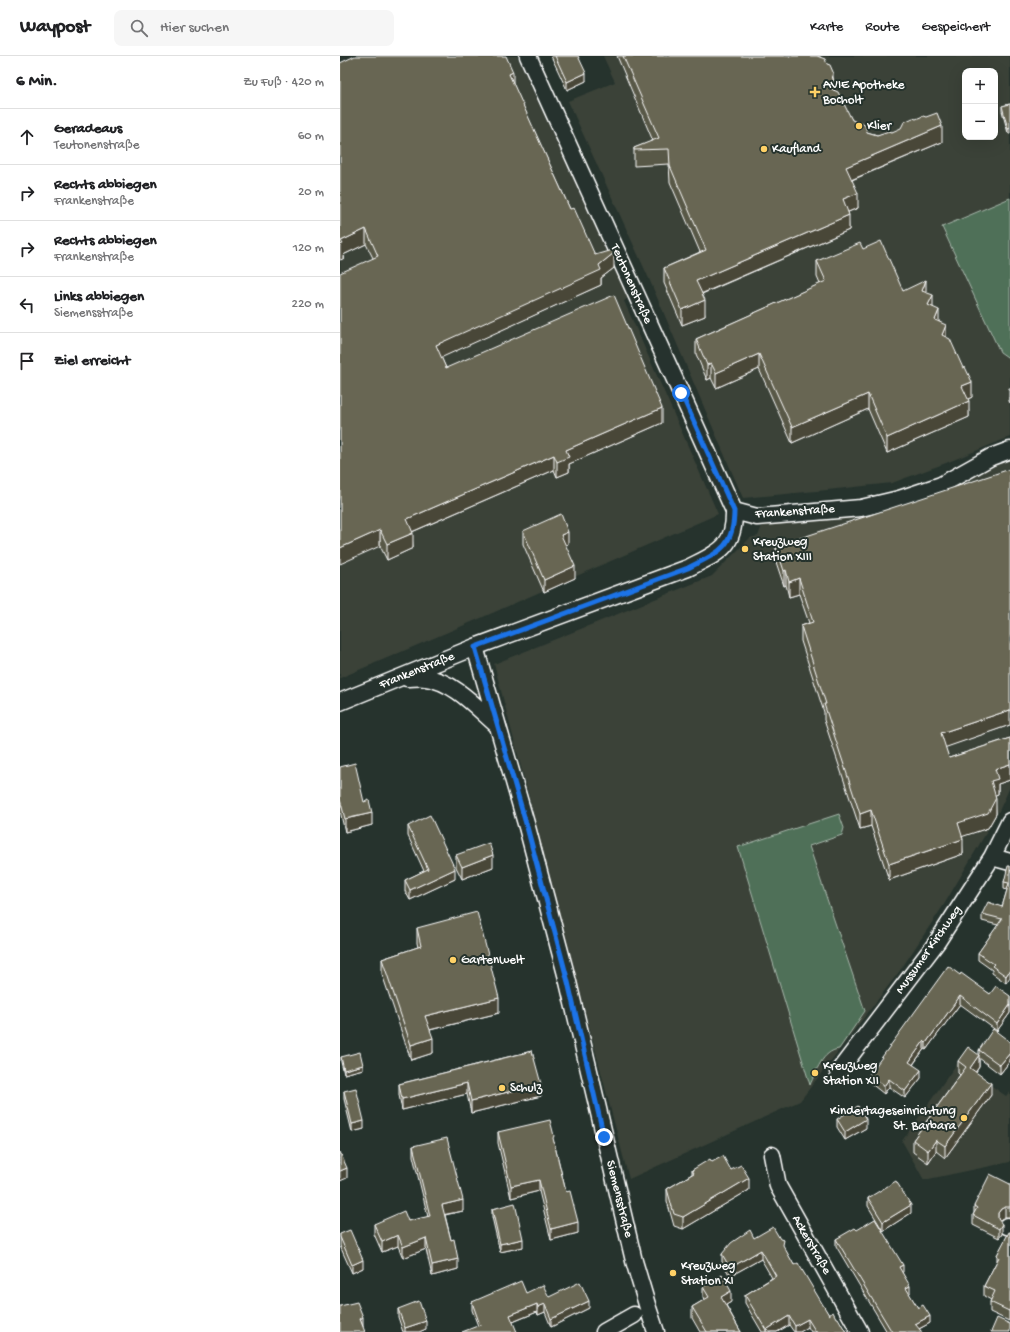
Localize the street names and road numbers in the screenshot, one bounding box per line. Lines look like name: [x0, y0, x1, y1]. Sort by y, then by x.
street label: Teutonenstraße: [606, 241, 655, 326]
street label: Frankenstraße: [754, 502, 836, 522]
street label: Frankenstraße: [376, 649, 457, 693]
street label: Mussumer Kirchweg: [893, 903, 965, 997]
street label: Siemensstraße: [602, 1159, 636, 1239]
street label: Ackerstraße: [788, 1213, 834, 1277]

